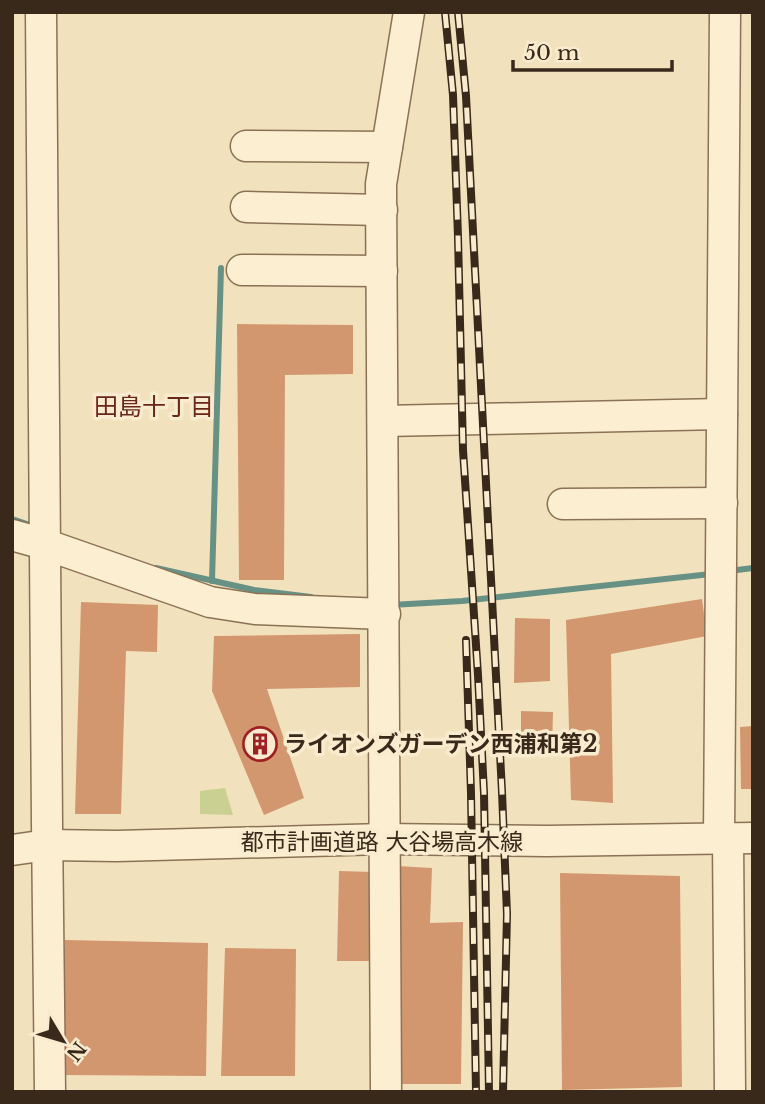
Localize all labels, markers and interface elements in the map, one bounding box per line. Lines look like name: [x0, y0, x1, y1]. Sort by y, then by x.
scale bar: [513, 28, 672, 72]
text: 50 m: [524, 40, 580, 66]
district label: 田島十丁目: [94, 392, 214, 421]
building icon: ライオンズガーデン西浦和第2: [241, 725, 279, 763]
place label: ライオンズガーデン西浦和第2: [284, 730, 598, 758]
street label: 都市計画道路 大谷場高木線: [241, 828, 523, 856]
north arrow: [28, 1006, 98, 1076]
text: N: [61, 1037, 91, 1065]

